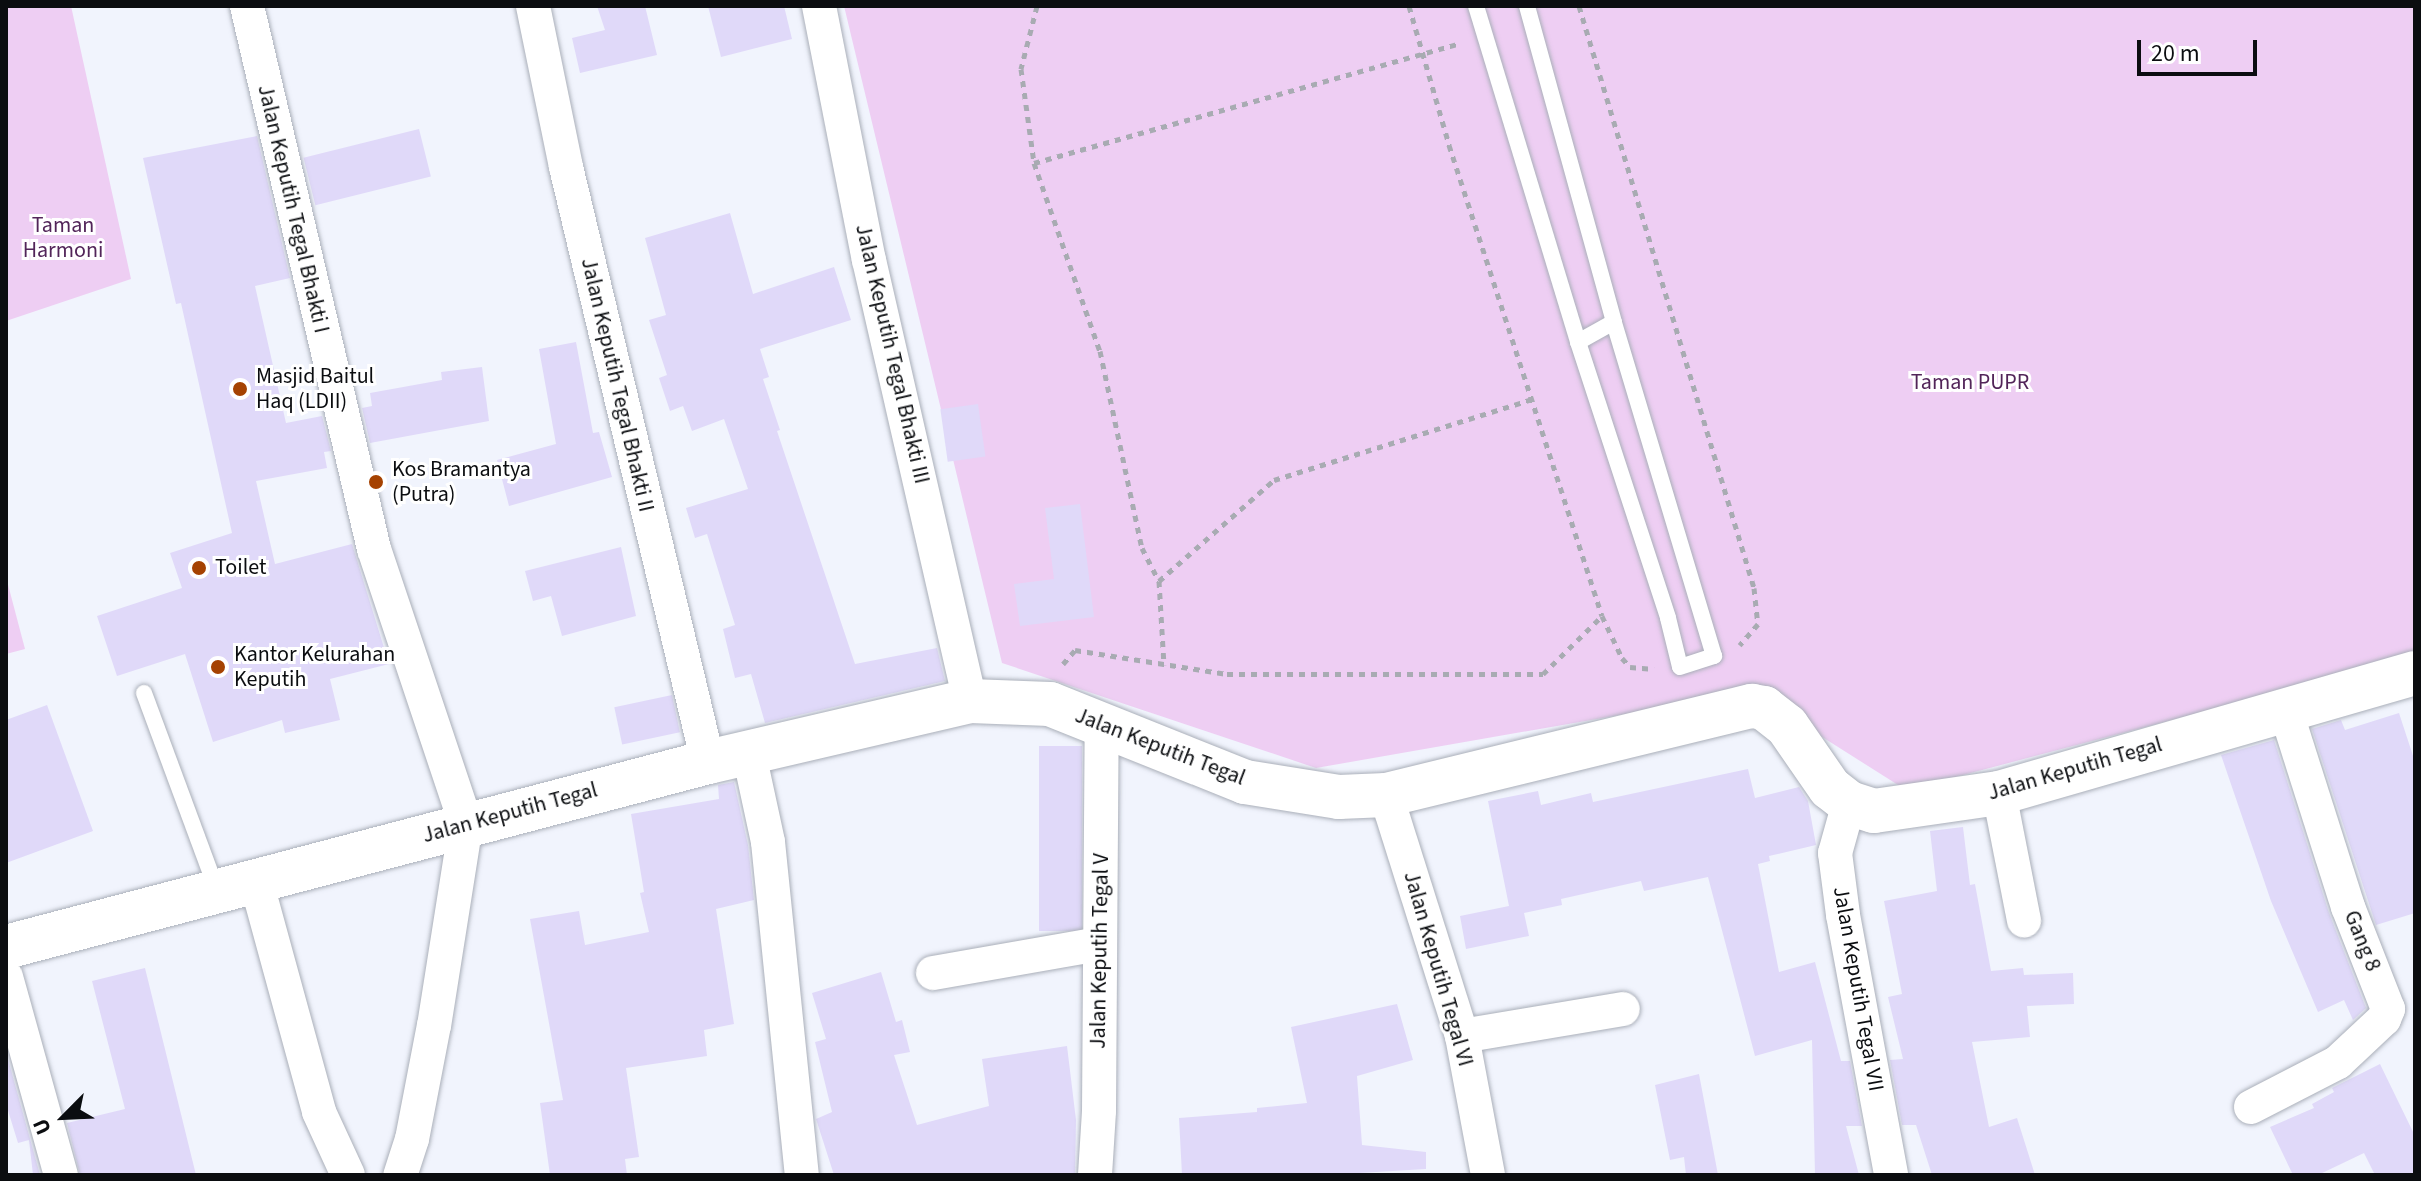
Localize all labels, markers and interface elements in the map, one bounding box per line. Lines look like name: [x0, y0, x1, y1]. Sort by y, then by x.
scale bar: [2141, 24, 2261, 74]
text: 20 m: [2151, 36, 2200, 71]
street label: Jalan Keputih Tegal Bhakti I: [252, 82, 334, 336]
park label: Taman Harmoni: [23, 212, 103, 264]
street label: Jalan Keputih Tegal Bhakti III: [849, 222, 935, 486]
street label: Jalan Keputih Tegal Bhakti II: [575, 255, 659, 515]
place label: Masjid Baitul Haq (LDII): [256, 363, 374, 414]
park label: Taman PUPR: [1911, 370, 2029, 396]
marker: Masjid Baitul Haq (LDII): [231, 380, 249, 398]
place label: Kos Bramantya (Putra): [392, 456, 531, 508]
marker: Kos Bramantya (Putra): [367, 473, 385, 491]
place label: Toilet: [215, 555, 266, 581]
marker: Toilet: [190, 559, 208, 577]
place label: Kantor Kelurahan Keputih: [234, 641, 395, 692]
marker: Kantor Kelurahan Keputih: [209, 658, 227, 676]
street label: Jalan Keputih Tegal: [1071, 702, 1249, 792]
street label: Jalan Keputih Tegal: [1985, 731, 2165, 807]
street label: Jalan Keputih Tegal: [420, 777, 600, 849]
street label: Jalan Keputih Tegal V: [1085, 853, 1115, 1049]
street label: Jalan Keputih Tegal VI: [1398, 868, 1478, 1070]
street label: Jalan Keputih Tegal VII: [1827, 885, 1889, 1093]
street label: Gang 8: [2338, 907, 2386, 975]
north arrow: [24, 1077, 104, 1157]
text: U: [24, 1114, 60, 1140]

